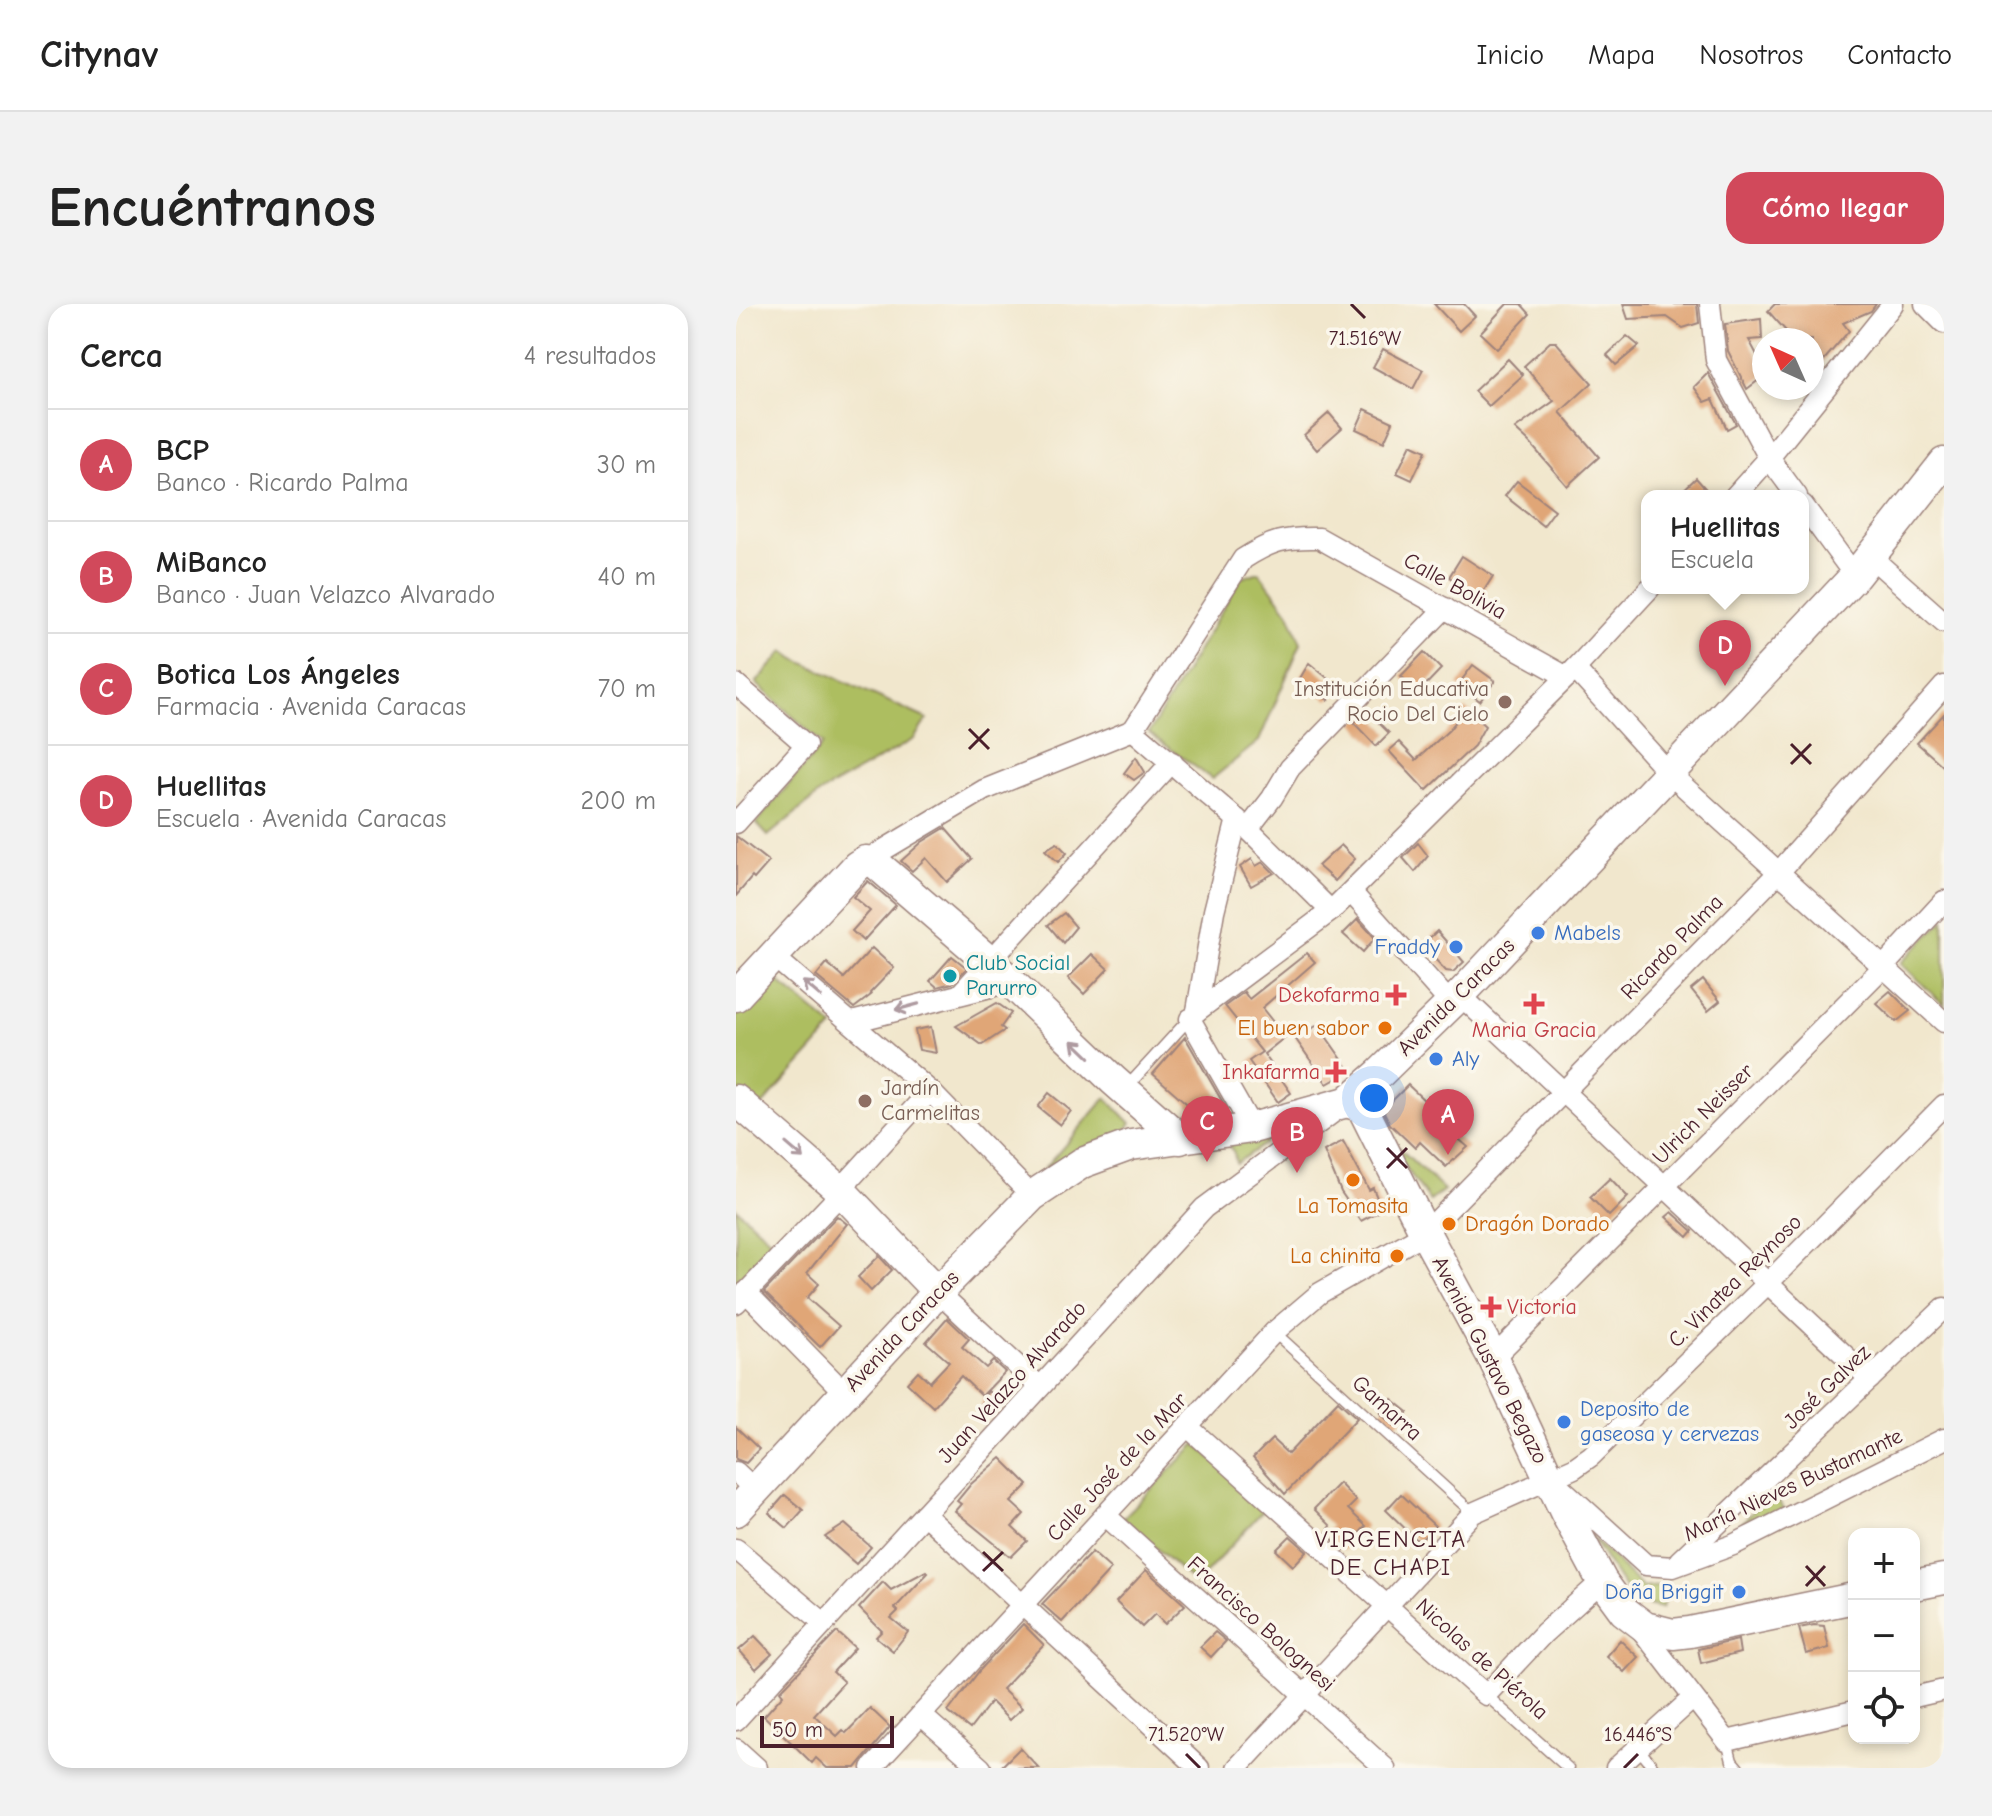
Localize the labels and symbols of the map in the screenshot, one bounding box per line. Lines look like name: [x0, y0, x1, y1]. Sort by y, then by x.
text: 71.516°W: [1329, 327, 1402, 350]
north arrow: [1752, 328, 1824, 400]
street label: Calle Bolivia: [1399, 547, 1511, 625]
pin: D: [1699, 620, 1751, 686]
place label: Institución Educativa Rocio Del Cielo: [1294, 676, 1489, 727]
marker: Institución Educativa Rocio Del Cielo: [1496, 693, 1514, 711]
street label: Ricardo Palma: [1615, 889, 1729, 1005]
place label: Mabels: [1554, 920, 1621, 946]
marker: Mabels: [1529, 924, 1547, 942]
street label: Avenida Caracas: [1392, 933, 1520, 1061]
place label: Fraddy: [1374, 934, 1440, 960]
marker: Fraddy: [1447, 938, 1465, 956]
place label: Club Social Parurro: [966, 950, 1070, 1001]
marker: Club Social Parurro: [941, 967, 959, 985]
one-way arrow: [803, 980, 823, 998]
place label: Dekofarma: [1278, 982, 1380, 1008]
marker: Dekofarma: [1387, 986, 1405, 1004]
marker: Maria Gracia: [1525, 995, 1543, 1013]
one-way arrow: [895, 1001, 921, 1016]
place label: El buen sabor: [1237, 1015, 1369, 1041]
place label: Maria Gracia: [1472, 1017, 1596, 1043]
marker: El buen sabor: [1376, 1019, 1394, 1037]
one-way arrow: [1071, 1041, 1091, 1059]
place label: Aly: [1452, 1046, 1480, 1072]
marker: Aly: [1427, 1050, 1445, 1068]
street label: Ulrich Neisser: [1647, 1058, 1759, 1170]
place label: Inkafarma: [1222, 1059, 1320, 1085]
marker: Inkafarma: [1327, 1063, 1345, 1081]
place label: Jardín Carmelitas: [881, 1075, 980, 1126]
your location: [1354, 1078, 1394, 1118]
pin: A: [1422, 1089, 1474, 1155]
marker: Jardín Carmelitas: [856, 1092, 874, 1110]
pin: C: [1181, 1096, 1233, 1162]
pin: B: [1271, 1107, 1323, 1173]
one-way arrow: [784, 1142, 805, 1160]
marker: La Tomasita: [1344, 1171, 1362, 1189]
place label: La Tomasita: [1297, 1193, 1409, 1219]
street label: C. Vinatea Reynoso: [1663, 1209, 1807, 1353]
place label: Dragón Dorado: [1465, 1211, 1610, 1237]
marker: Dragón Dorado: [1440, 1215, 1458, 1233]
place label: La chinita: [1290, 1243, 1381, 1269]
marker: La chinita: [1388, 1247, 1406, 1265]
street label: Avenida Gustavo Begazo: [1426, 1252, 1554, 1468]
street label: Avenida Caracas: [839, 1265, 965, 1397]
place label: Victoria: [1507, 1294, 1577, 1320]
street label: Juan Velazco Alvarado: [932, 1296, 1092, 1468]
marker: Victoria: [1482, 1298, 1500, 1316]
street label: José Galvez: [1778, 1339, 1876, 1435]
street label: Gamarra: [1347, 1370, 1427, 1446]
street label: Calle José de la Mar: [1041, 1387, 1193, 1547]
place label: Deposito de gaseosa y cervezas: [1580, 1396, 1759, 1447]
marker: Deposito de gaseosa y cervezas: [1555, 1413, 1573, 1431]
street label: María Nieves Bustamante: [1679, 1423, 1907, 1547]
district label: VIRGENCITA DE CHAPI: [1315, 1525, 1467, 1581]
street label: Francisco Bolognesi: [1182, 1551, 1340, 1697]
place label: Doña Briggit: [1605, 1579, 1724, 1605]
marker: Doña Briggit: [1730, 1583, 1748, 1601]
street label: Nicolas de Piérola: [1411, 1593, 1553, 1725]
scale bar: [760, 1712, 894, 1748]
text: 71.520°W: [1148, 1723, 1225, 1746]
text: 16.446°S: [1604, 1723, 1672, 1746]

